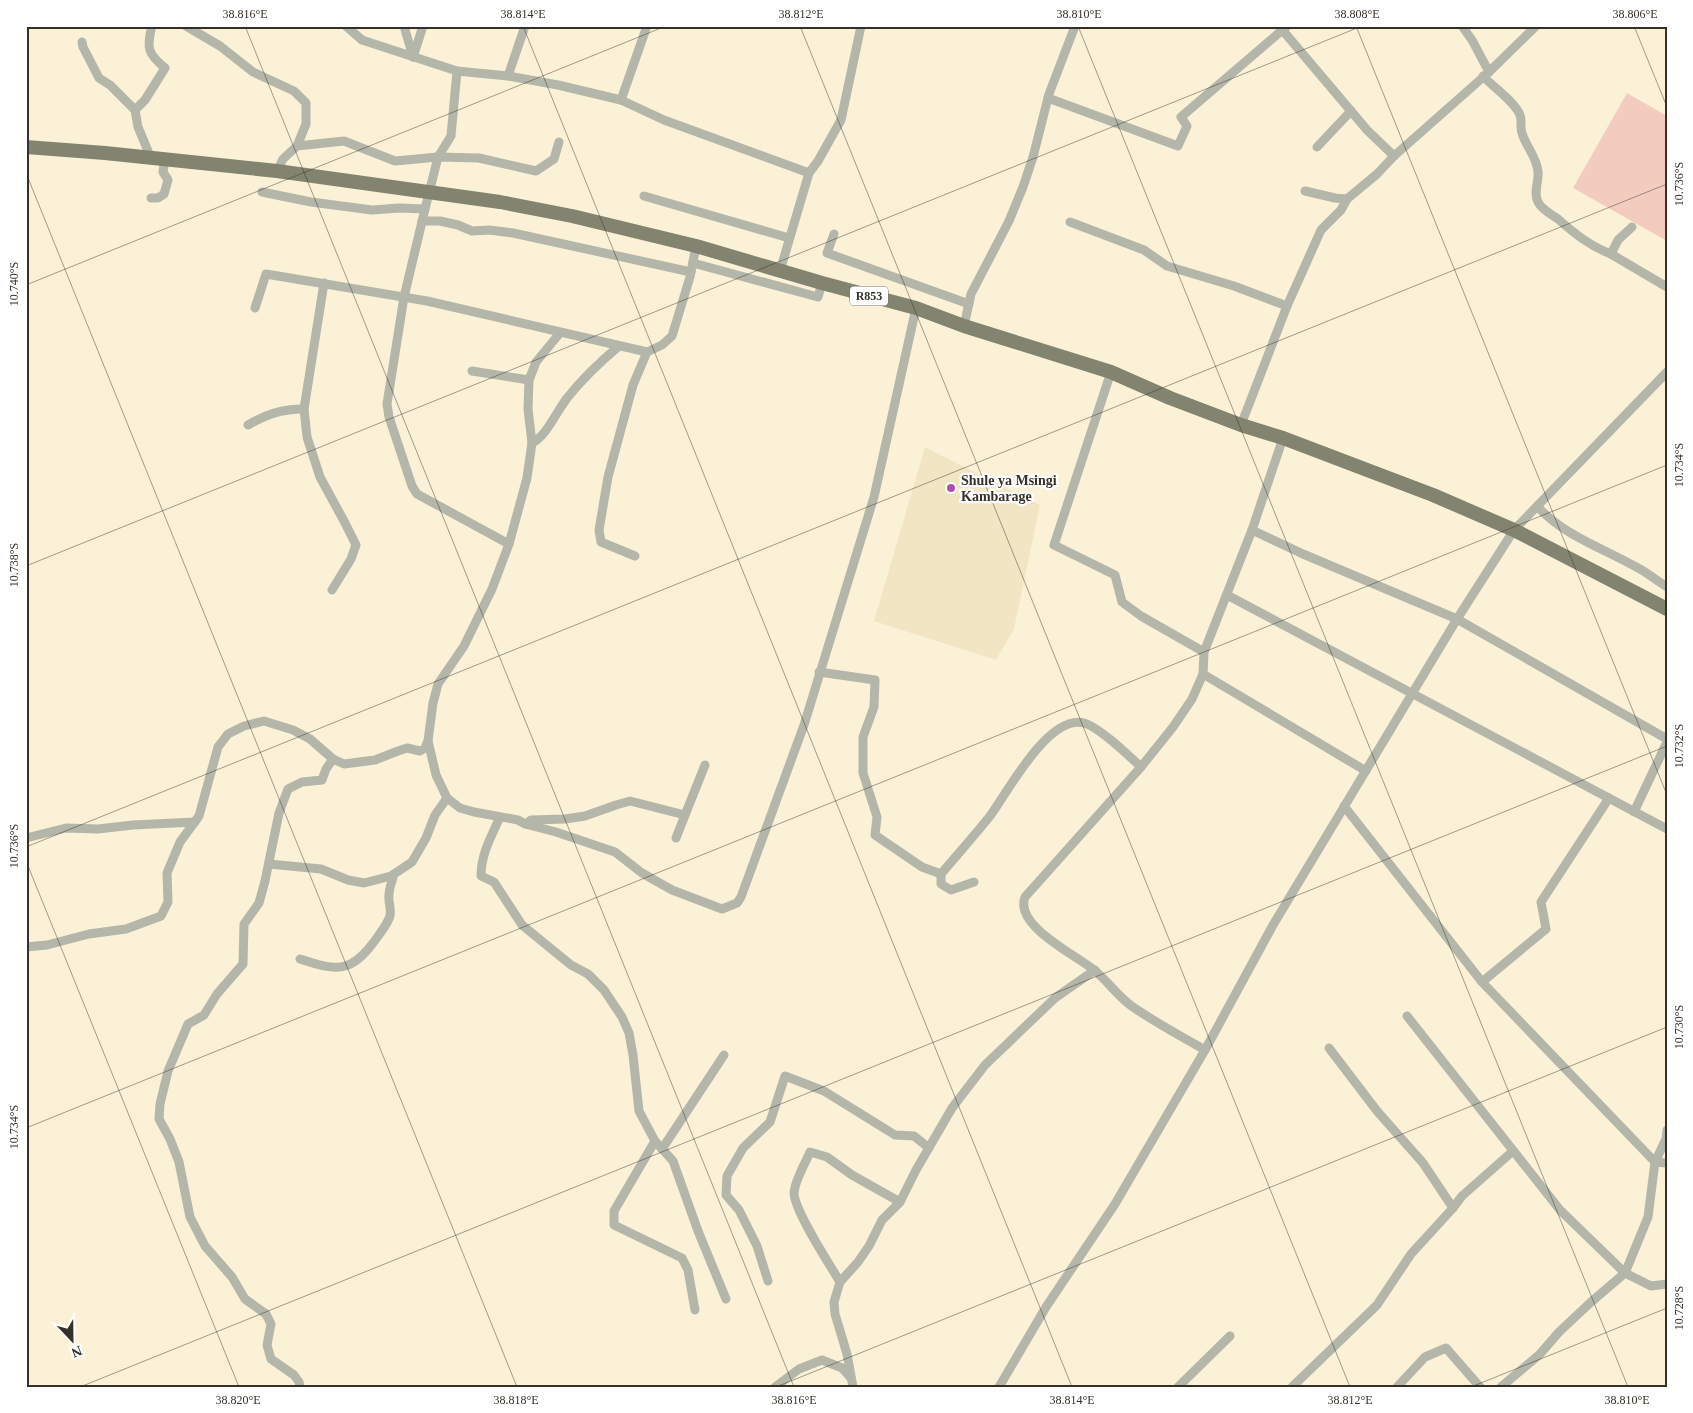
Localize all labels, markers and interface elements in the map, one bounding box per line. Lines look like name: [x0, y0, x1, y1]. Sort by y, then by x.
text: 38.816°E: [222, 7, 268, 21]
text: 38.814°E: [500, 7, 546, 21]
text: 38.812°E: [778, 7, 824, 21]
text: 38.810°E: [1056, 7, 1102, 21]
text: 38.808°E: [1334, 7, 1380, 21]
text: 38.806°E: [1612, 7, 1658, 21]
text: 10.736°S: [1672, 162, 1686, 206]
text: 10.740°S: [7, 262, 21, 306]
road number: R853: [850, 286, 888, 306]
text: 10.734°S: [1672, 443, 1686, 487]
place label: Shule ya Msingi Kambarage: [961, 473, 1057, 504]
marker: Shule ya Msingi Kambarage: [945, 482, 957, 494]
text: 10.738°S: [7, 543, 21, 587]
text: 10.732°S: [1672, 724, 1686, 768]
text: 10.736°S: [7, 824, 21, 868]
text: 10.730°S: [1672, 1005, 1686, 1049]
text: 10.734°S: [7, 1105, 21, 1149]
text: 10.728°S: [1672, 1286, 1686, 1330]
north arrow: [48, 1316, 98, 1366]
text: N: [69, 1343, 84, 1360]
text: 38.820°E: [215, 1393, 261, 1407]
text: 38.818°E: [493, 1393, 539, 1407]
text: 38.816°E: [771, 1393, 817, 1407]
text: 38.814°E: [1049, 1393, 1095, 1407]
text: 38.812°E: [1327, 1393, 1373, 1407]
text: 38.810°E: [1604, 1393, 1650, 1407]

